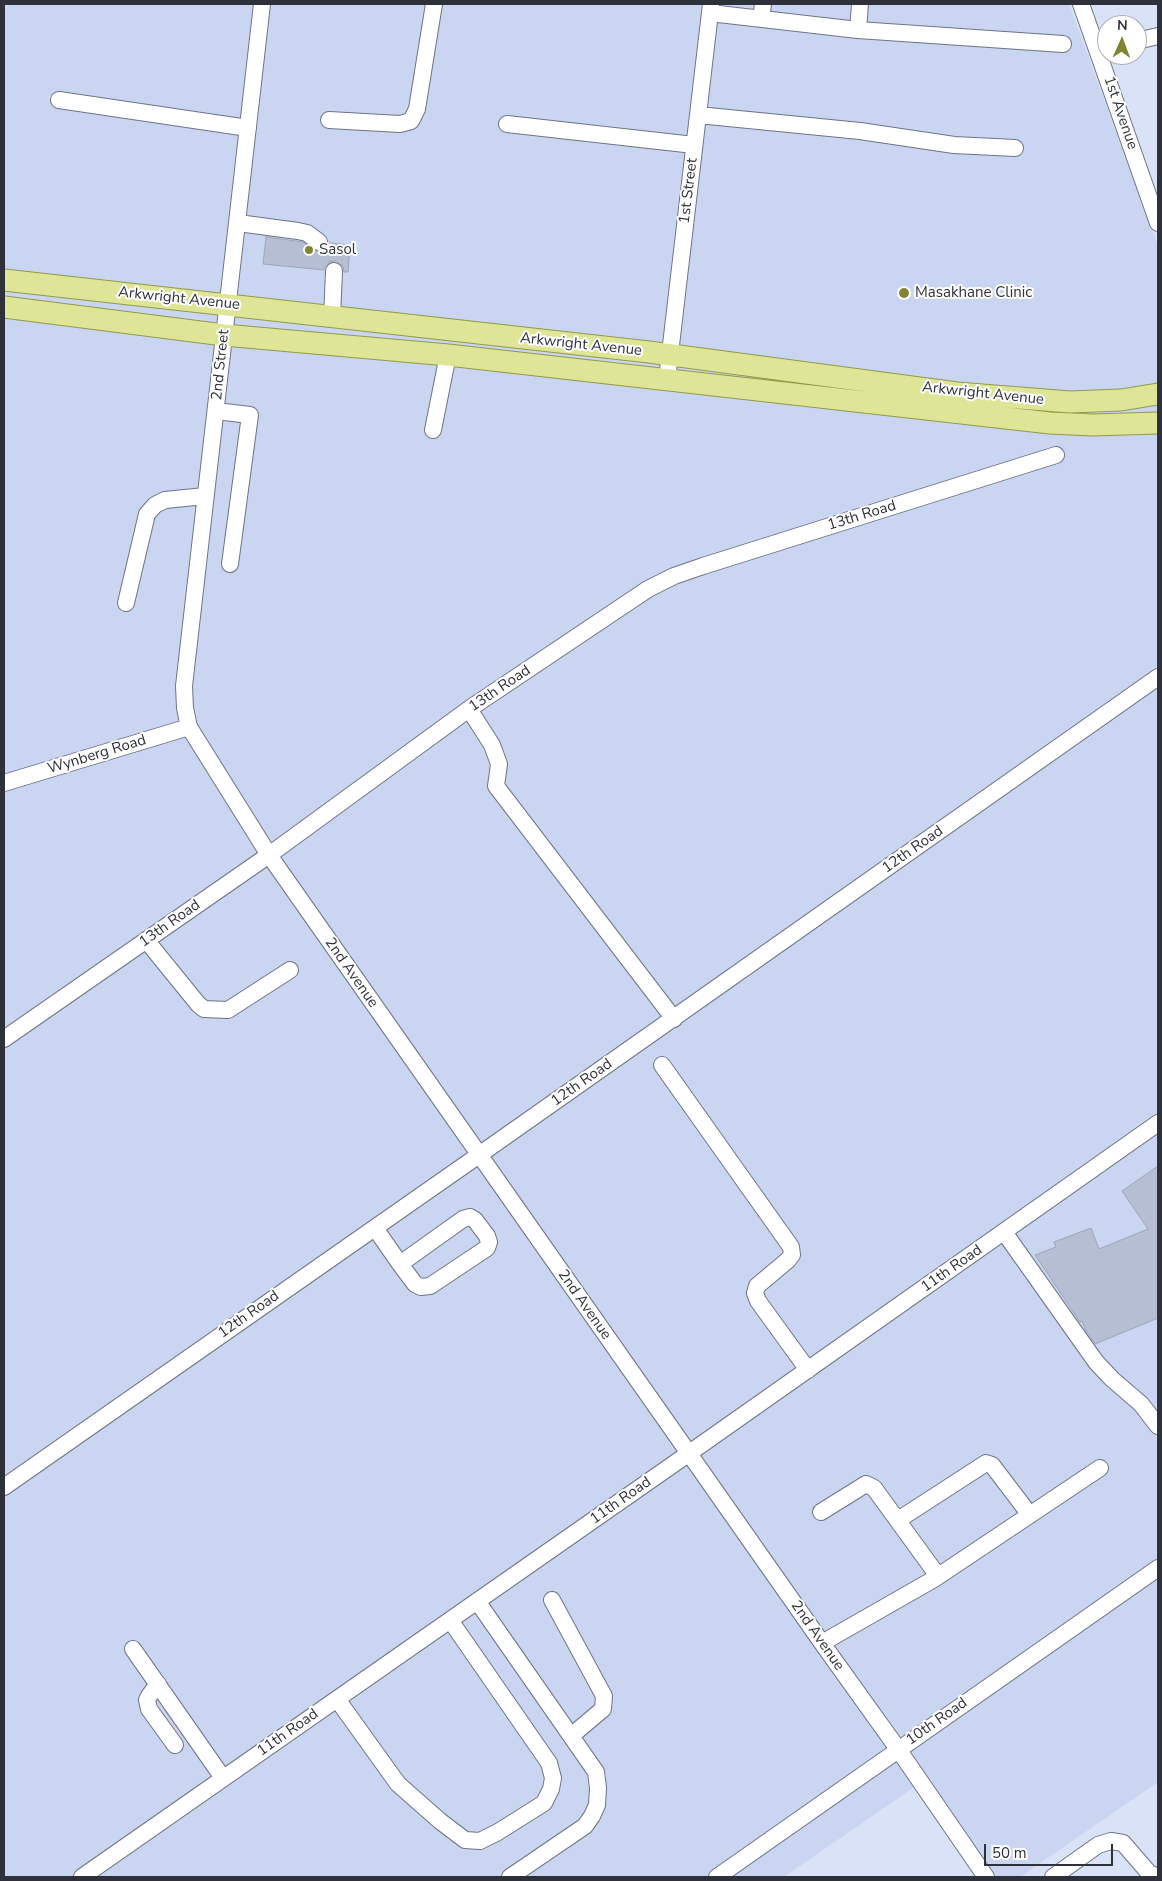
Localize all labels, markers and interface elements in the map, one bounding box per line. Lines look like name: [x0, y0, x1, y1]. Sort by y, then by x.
north arrow: [1097, 15, 1147, 65]
text: N: [1117, 16, 1128, 35]
street label: 1st Avenue: [1099, 74, 1141, 152]
street label: 1st Street: [676, 157, 702, 225]
place label: Sasol: [319, 241, 356, 259]
marker: Sasol: [303, 244, 315, 256]
street label: Arkwright Avenue: [117, 284, 241, 314]
place label: Masakhane Clinic: [915, 284, 1032, 302]
marker: Masakhane Clinic: [897, 286, 911, 300]
street label: 2nd Street: [208, 329, 234, 401]
street label: Arkwright Avenue: [519, 330, 643, 360]
street label: Arkwright Avenue: [921, 379, 1045, 409]
street label: 13th Road: [826, 497, 898, 535]
street label: 13th Road: [466, 662, 534, 716]
street label: Wynberg Road: [46, 732, 148, 778]
street label: 12th Road: [879, 822, 947, 878]
street label: 13th Road: [136, 896, 204, 952]
street label: 2nd Avenue: [320, 935, 382, 1011]
street label: 12th Road: [548, 1055, 616, 1111]
street label: 11th Road: [918, 1241, 986, 1297]
street label: 2nd Avenue: [553, 1267, 615, 1343]
street label: 12th Road: [215, 1287, 283, 1343]
street label: 11th Road: [587, 1473, 655, 1529]
street label: 2nd Avenue: [786, 1598, 848, 1674]
street label: 10th Road: [903, 1694, 971, 1750]
street label: 11th Road: [254, 1705, 322, 1761]
scale bar: [987, 1834, 1116, 1866]
text: 50 m: [992, 1843, 1027, 1863]

